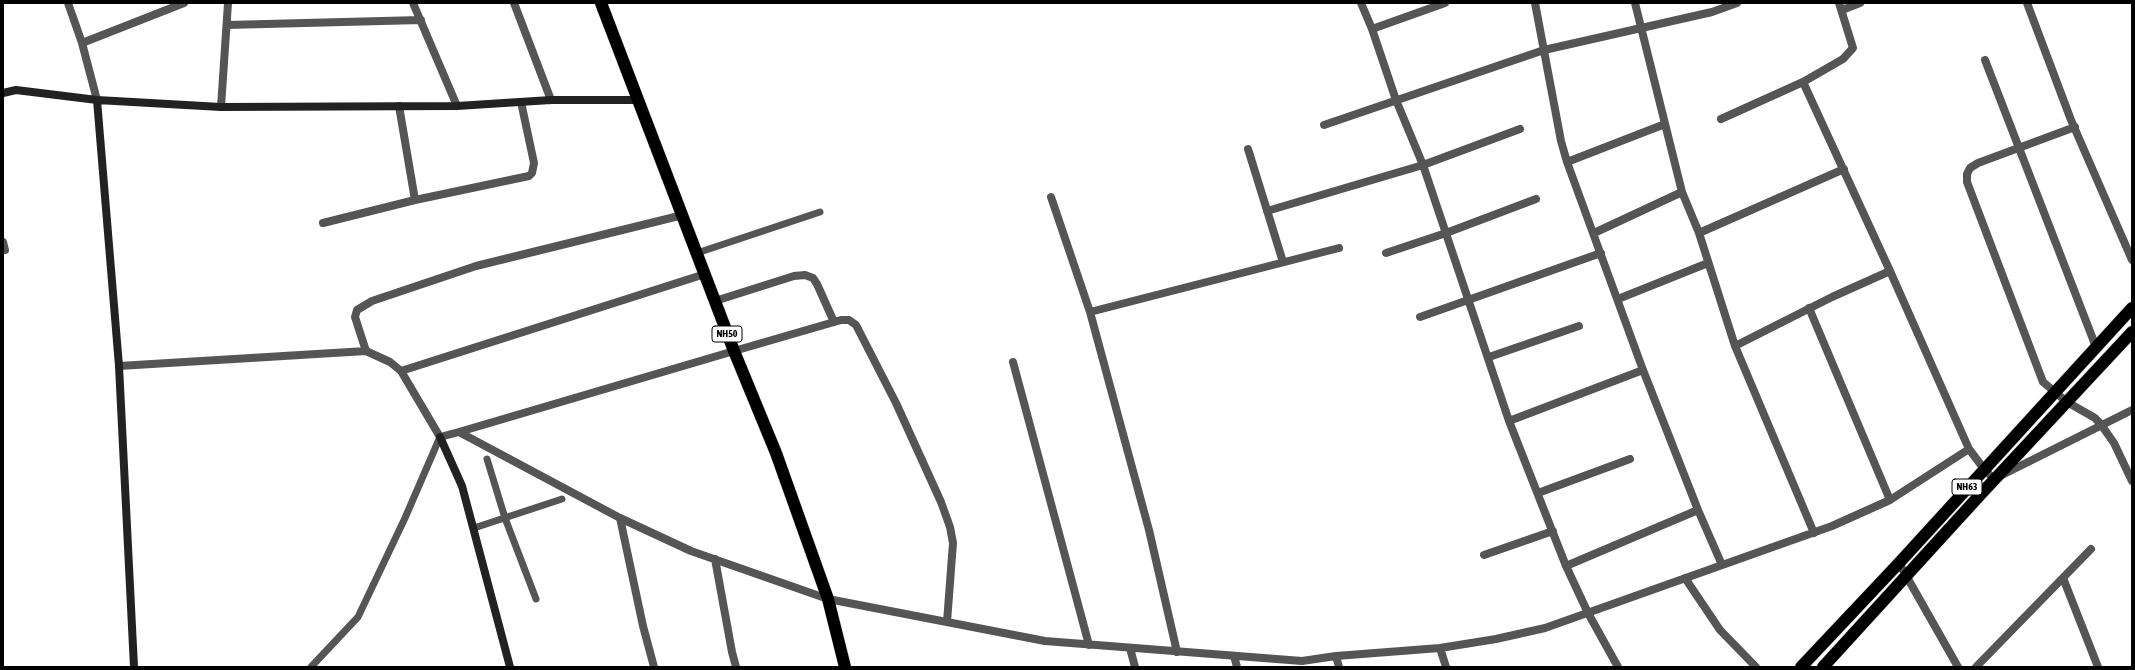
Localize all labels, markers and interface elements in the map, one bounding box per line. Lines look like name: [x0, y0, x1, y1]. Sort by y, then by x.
road number: NH50: [712, 326, 742, 342]
road number: NH63: [1952, 479, 1982, 495]

